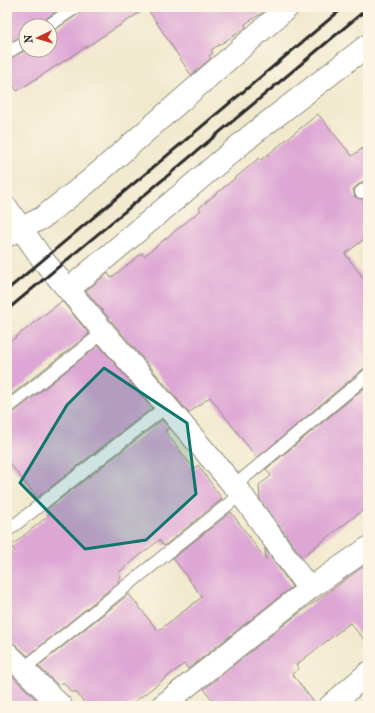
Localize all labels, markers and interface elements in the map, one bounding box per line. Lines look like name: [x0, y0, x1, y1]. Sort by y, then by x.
north arrow: [18, 18, 58, 58]
text: N: [22, 33, 35, 44]

